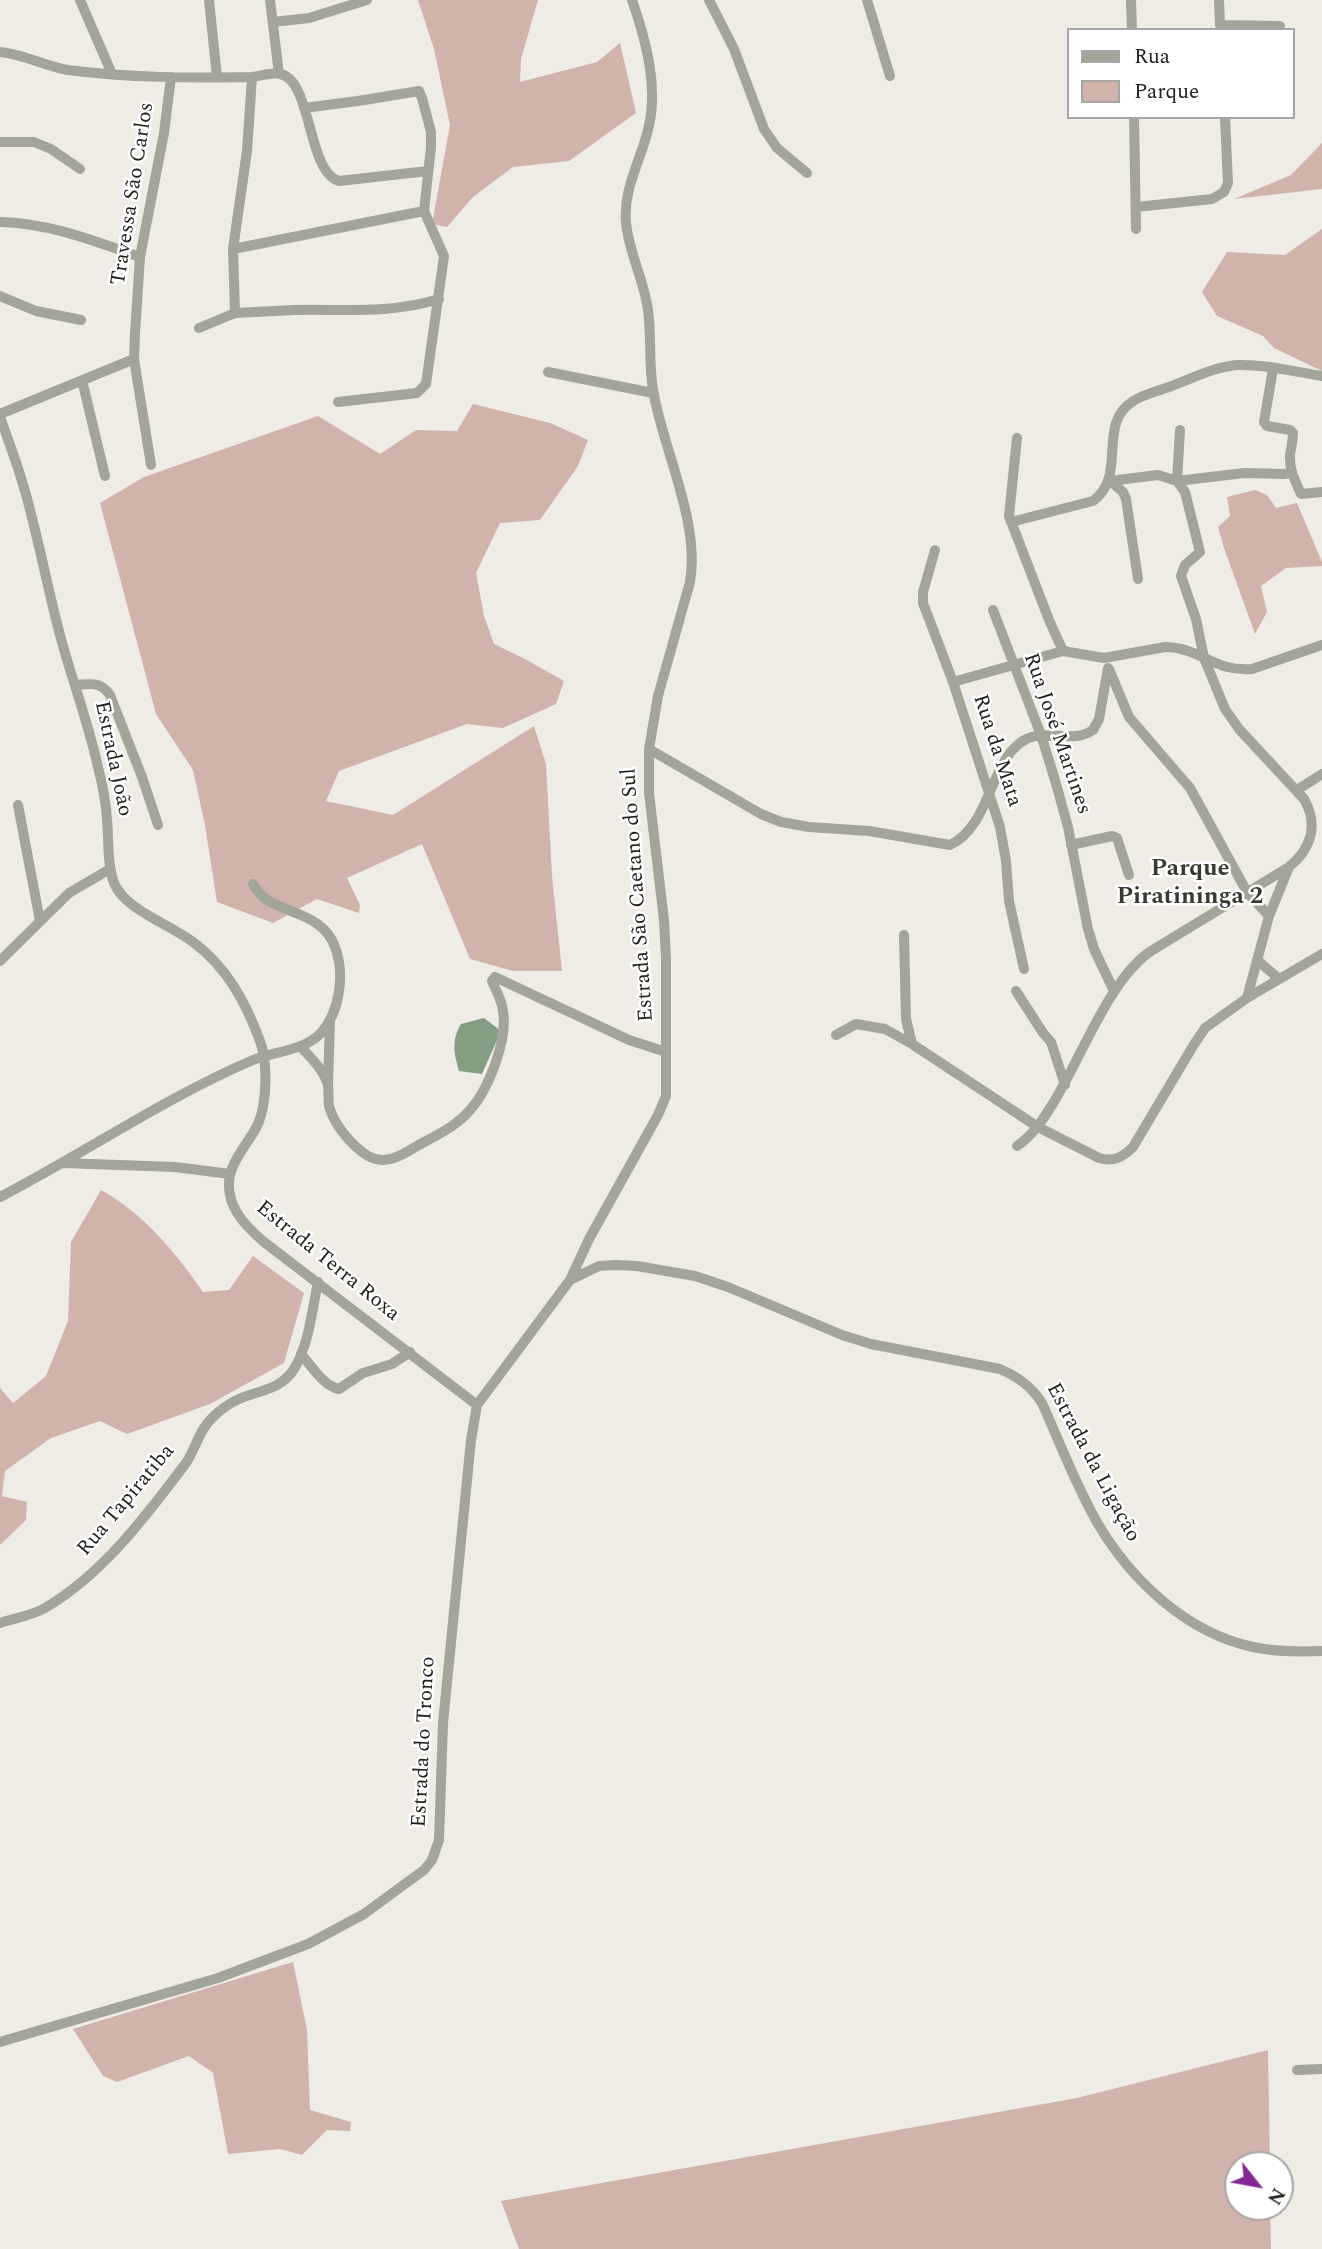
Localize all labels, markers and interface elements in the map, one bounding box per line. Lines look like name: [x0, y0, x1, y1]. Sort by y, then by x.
legend: [1066, 28, 1294, 119]
text: Rua: [1134, 41, 1170, 73]
text: Parque: [1134, 76, 1199, 108]
street label: Travessa São Carlos: [107, 101, 161, 287]
street label: Rua José Martines: [1017, 650, 1095, 818]
street label: Rua da Mata: [966, 692, 1026, 810]
street label: Estrada João: [88, 699, 136, 819]
street label: Estrada São Caetano do Sul: [618, 767, 660, 1023]
district label: Parque Piratininga 2: [1117, 856, 1263, 912]
street label: Estrada Terra Roxa: [250, 1196, 404, 1328]
street label: Estrada da Ligação: [1039, 1379, 1145, 1547]
street label: Rua Tapiratiba: [73, 1440, 181, 1562]
street label: Estrada do Tronco: [408, 1656, 442, 1828]
north arrow: [1224, 2151, 1294, 2221]
text: N: [1259, 2182, 1292, 2210]

